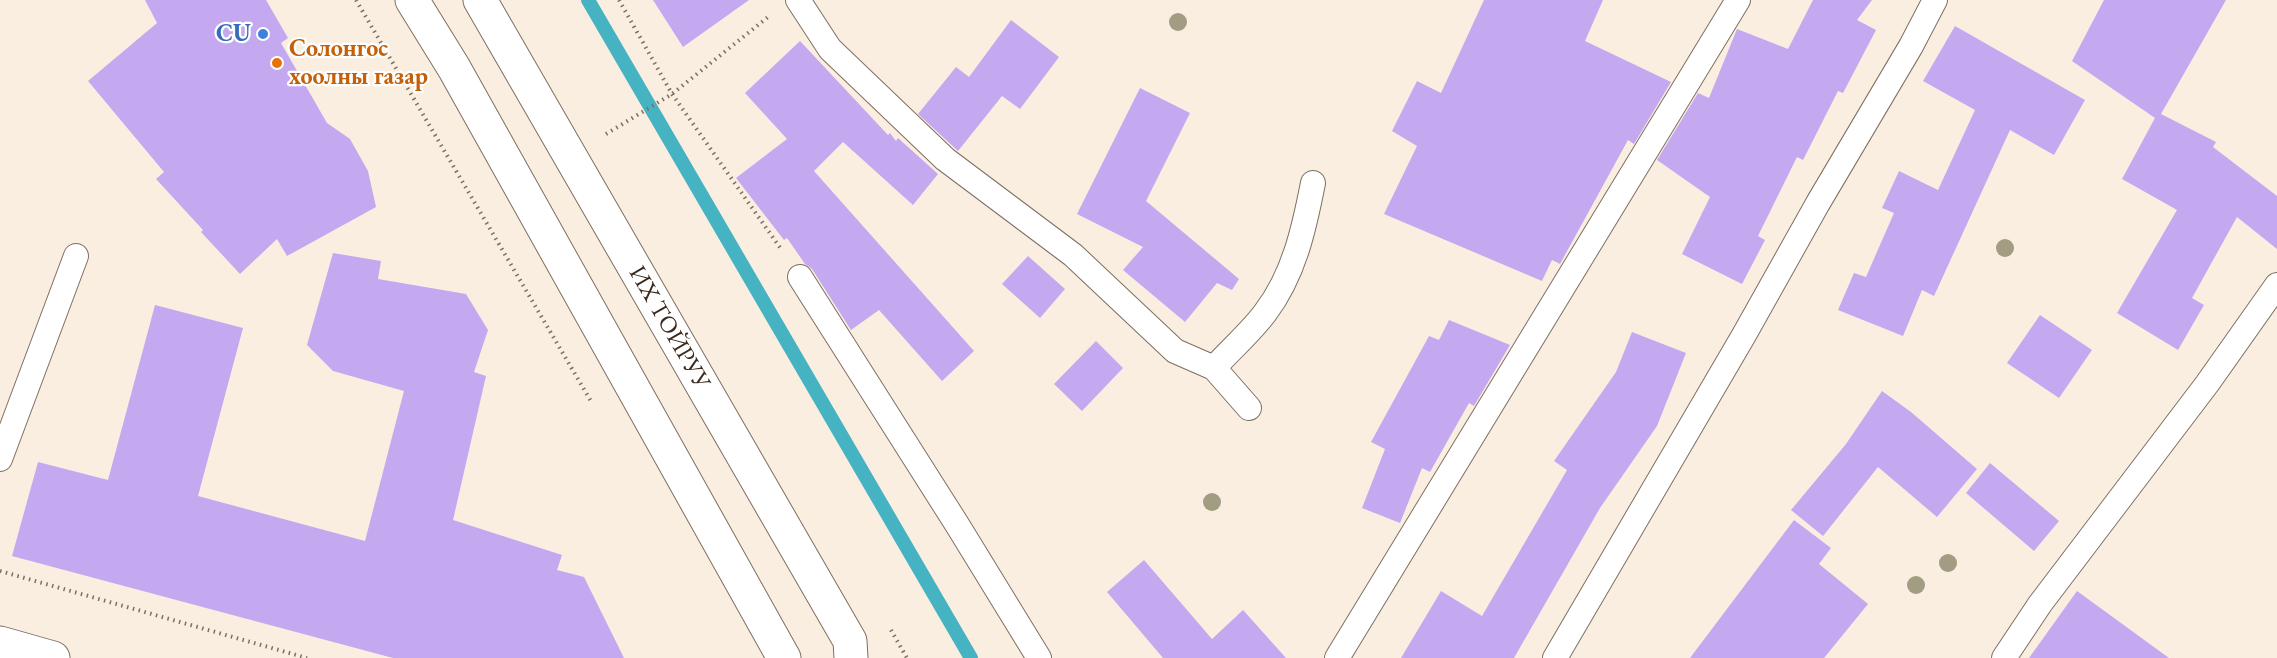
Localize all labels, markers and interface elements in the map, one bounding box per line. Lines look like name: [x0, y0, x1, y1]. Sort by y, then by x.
place label: CU: [216, 20, 251, 48]
marker: CU: [256, 27, 270, 41]
place label: Солонгос хоолны газар: [289, 35, 428, 91]
marker: Солонгос хоолны газар: [270, 56, 284, 70]
street label: ИХ ТОЙРУУ: [622, 261, 716, 395]

